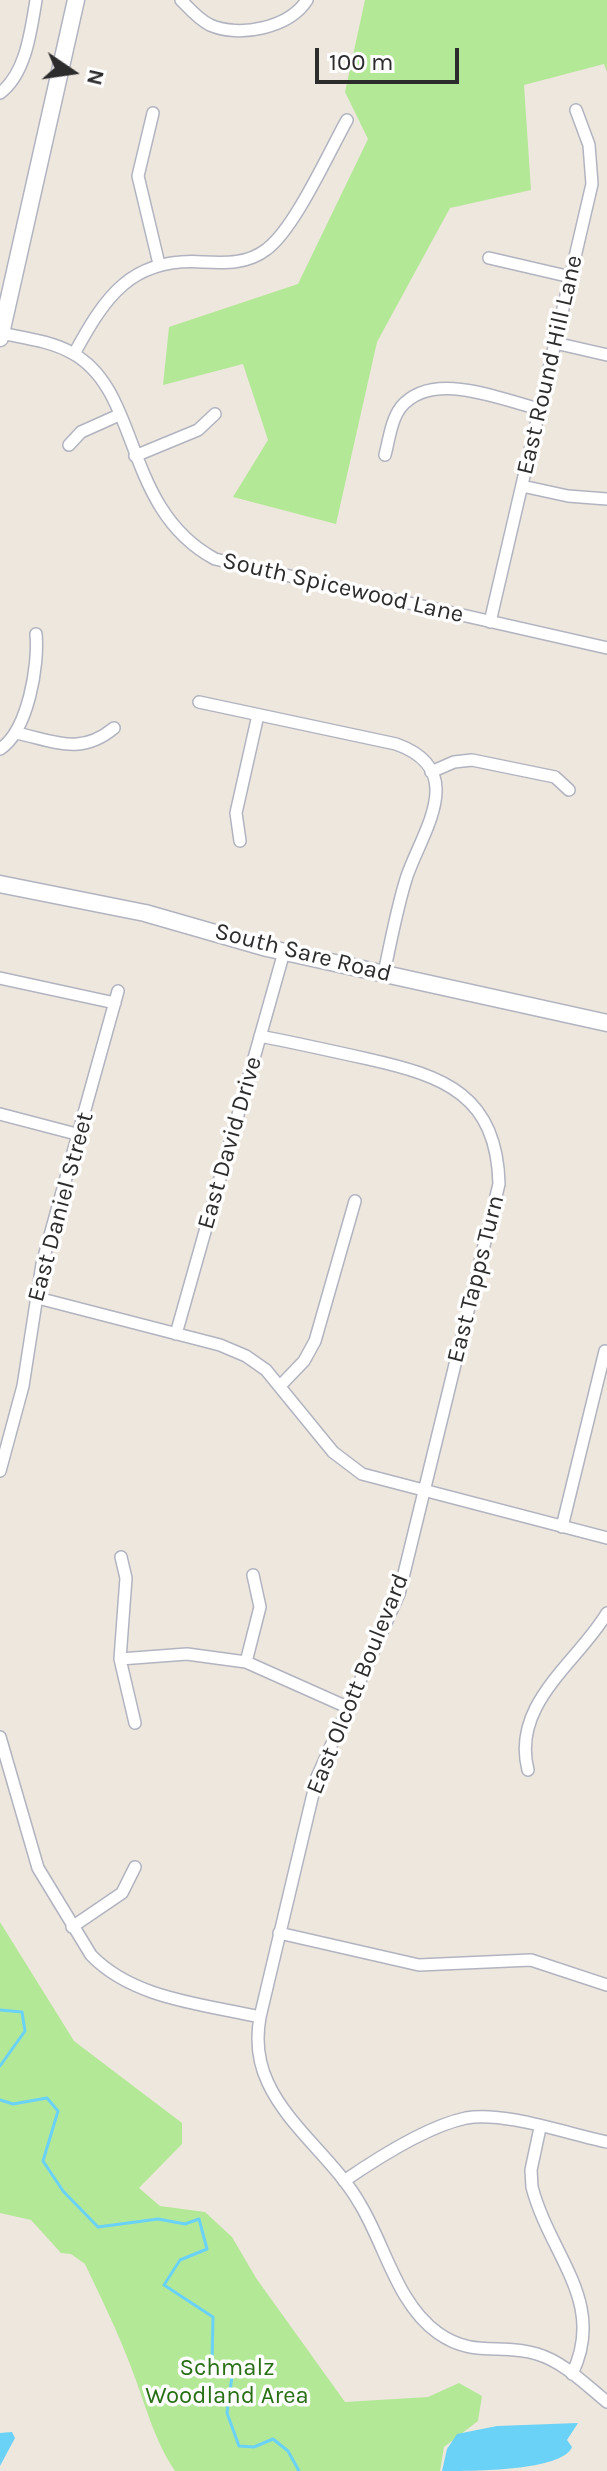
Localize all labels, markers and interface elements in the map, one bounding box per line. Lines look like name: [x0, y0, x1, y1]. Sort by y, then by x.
north arrow: [32, 32, 112, 112]
scale bar: [319, 32, 463, 82]
text: 100 m: [329, 48, 394, 76]
text: N: [81, 67, 110, 88]
street label: East Round Hill Lane: [511, 252, 589, 478]
street label: South Spicewood Lane: [220, 546, 466, 630]
street label: South Sare Road: [212, 917, 394, 989]
street label: East David Drive: [192, 1053, 268, 1233]
street label: East Daniel Street: [22, 1109, 100, 1305]
street label: East Tapps Turn: [441, 1192, 511, 1366]
street label: East Olcott Boulevard: [301, 1570, 415, 1798]
park label: Schmalz Woodland Area: [145, 2354, 309, 2410]

